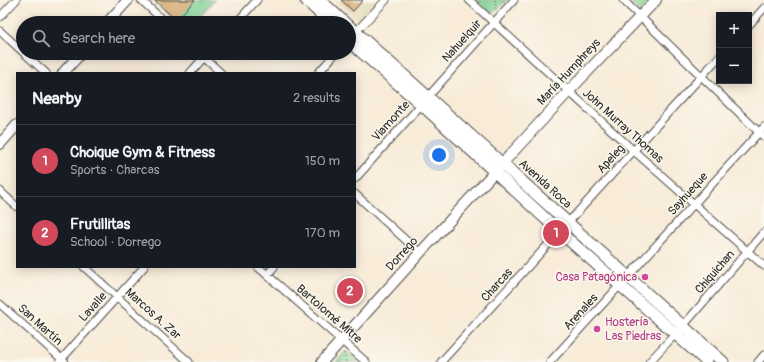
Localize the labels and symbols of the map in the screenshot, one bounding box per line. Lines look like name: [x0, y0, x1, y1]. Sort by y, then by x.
street label: Nahuelquir: [439, 16, 486, 65]
street label: María Humphreys: [534, 35, 604, 108]
street label: John Murray Thomas: [579, 86, 667, 167]
street label: Viamonte: [369, 98, 413, 144]
street label: Apeleg: [594, 141, 628, 177]
your location: [429, 145, 449, 165]
street label: Avenida Roca: [515, 156, 575, 212]
street label: Sayhueque: [665, 169, 711, 219]
pin: 1: [543, 218, 569, 248]
street label: Dorrego: [383, 233, 422, 274]
street label: Chiquichan: [692, 247, 738, 297]
street label: Charcas: [478, 265, 516, 305]
place label: Casa Patagónica: [555, 270, 637, 285]
marker: Casa Patagónica: [640, 272, 650, 282]
pin: 2: [337, 276, 363, 306]
street label: Bartolomé Mitre: [293, 281, 365, 347]
street label: Marcos A. Zar: [122, 285, 185, 343]
street label: Lavalle: [76, 289, 110, 325]
street label: Arenales: [561, 290, 602, 333]
street label: San Martín: [15, 301, 66, 349]
place label: Hostería Las Piedras: [605, 315, 662, 344]
marker: Hostería Las Piedras: [592, 324, 602, 334]

